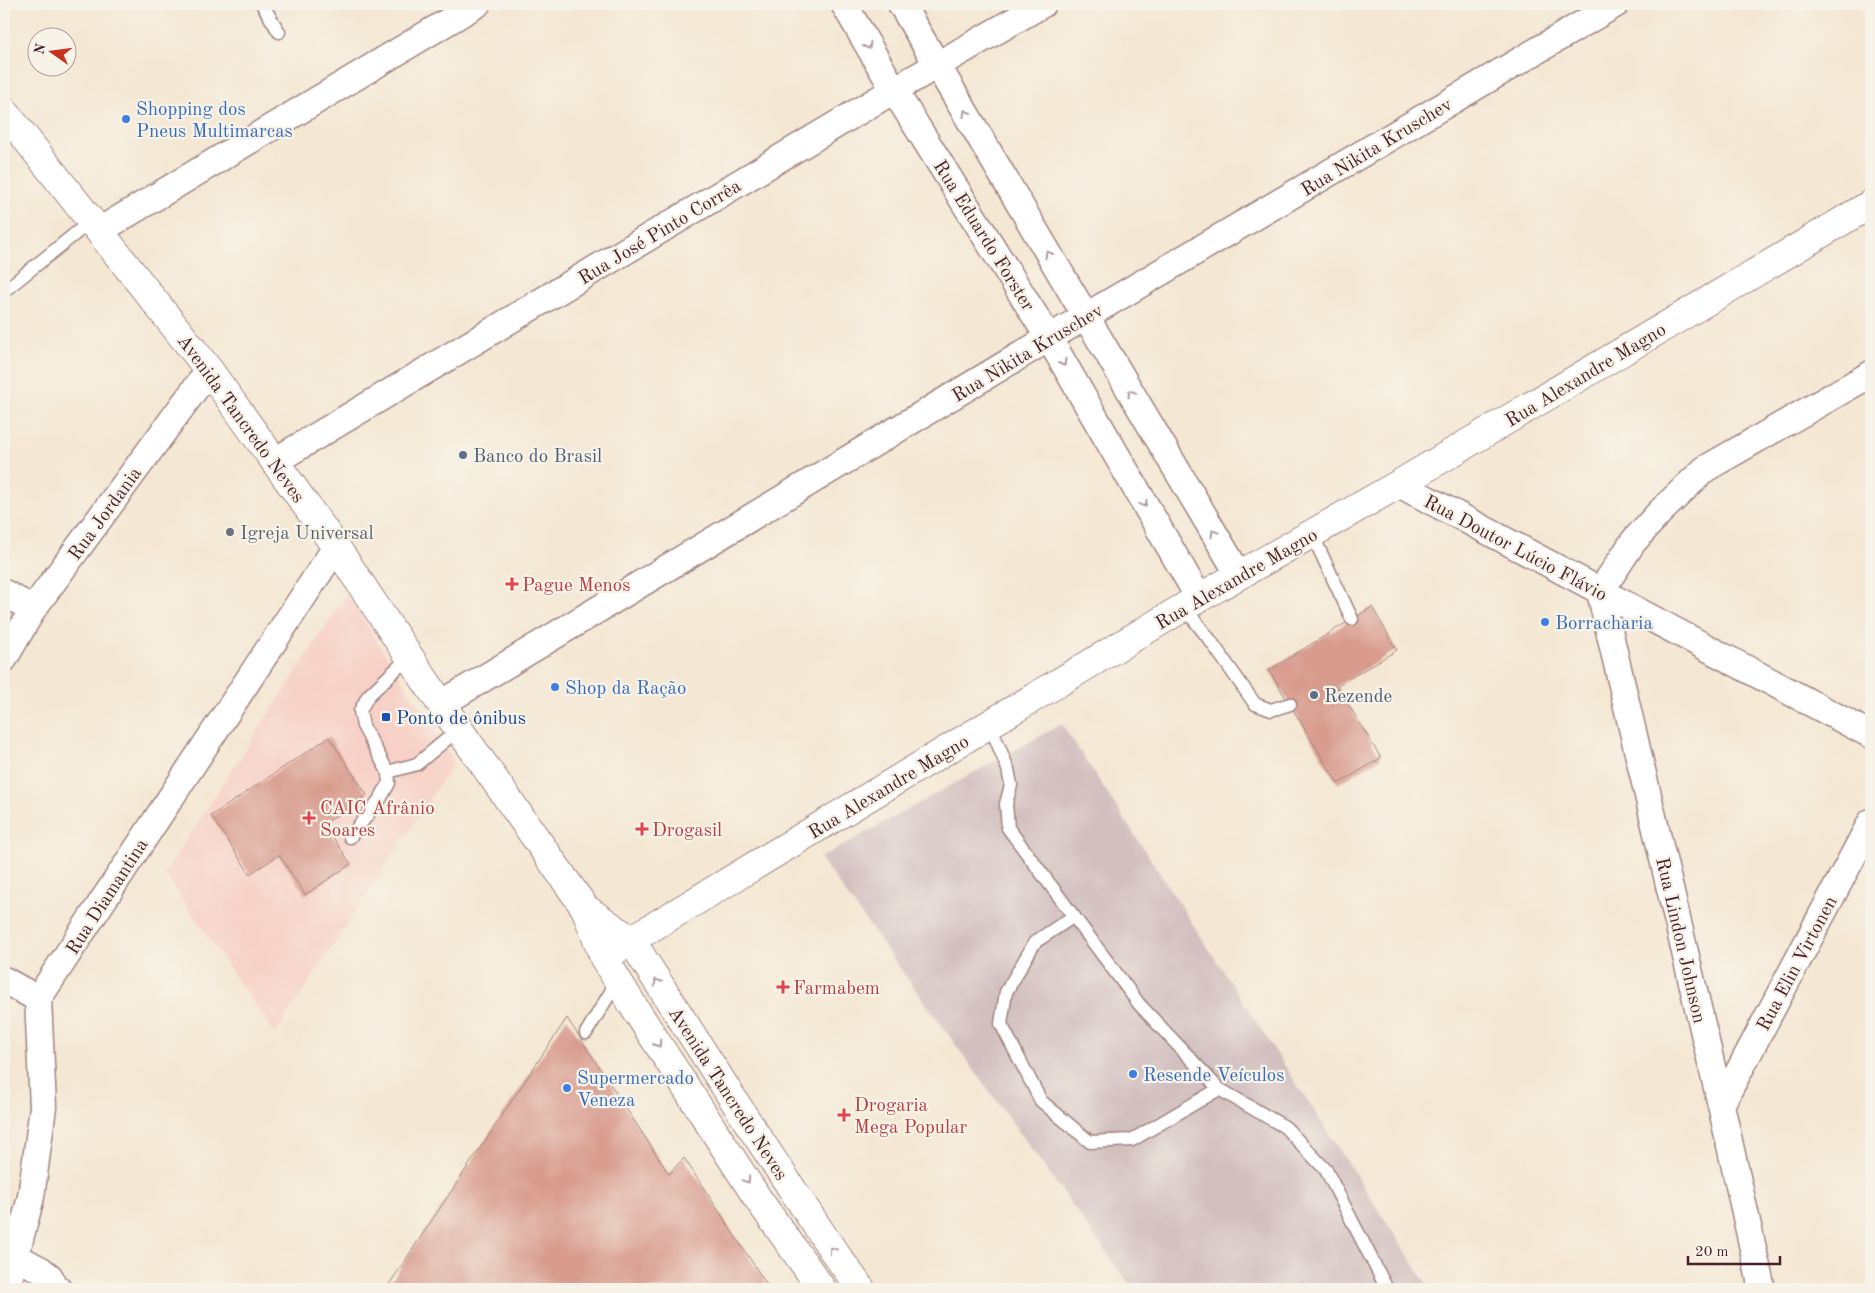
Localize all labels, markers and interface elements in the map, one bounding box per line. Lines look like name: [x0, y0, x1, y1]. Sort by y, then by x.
north arrow: [28, 28, 78, 78]
one-way arrow: [862, 40, 872, 49]
text: N: [32, 42, 49, 56]
street label: Rua Nikita Kruschev: [1298, 96, 1456, 201]
place label: Shopping dos Pneus Multimarcas: [136, 101, 293, 142]
one-way arrow: [962, 110, 972, 119]
marker: Shopping dos Pneus Multimarcas: [120, 113, 132, 125]
street label: Rua Eduardo Forster: [929, 158, 1037, 315]
street label: Rua José Pinto Corrêa: [576, 177, 745, 289]
one-way arrow: [1045, 250, 1055, 259]
street label: Rua Nikita Kruschev: [949, 302, 1107, 407]
street label: Rua Alexandre Magno: [1503, 321, 1670, 432]
street label: Avenida Tancredo Neves: [173, 332, 307, 507]
one-way arrow: [1057, 358, 1067, 367]
one-way arrow: [1127, 390, 1137, 399]
place label: Banco do Brasil: [473, 448, 602, 467]
marker: Banco do Brasil: [457, 449, 469, 461]
street label: Rua Jordania: [66, 464, 146, 565]
street label: Rua Doutor Lúcio Flávio: [1420, 493, 1610, 606]
one-way arrow: [1138, 498, 1148, 507]
place label: Igreja Universal: [240, 525, 374, 544]
marker: Igreja Universal: [224, 526, 236, 538]
street label: Rua Alexandre Magno: [1153, 526, 1321, 634]
one-way arrow: [1210, 530, 1220, 539]
place label: Pague Menos: [522, 577, 631, 596]
marker: Pague Menos: [506, 578, 518, 590]
place label: Borracharia: [1555, 615, 1653, 634]
marker: Borracharia: [1539, 616, 1551, 628]
place label: Shop da Ração: [565, 680, 686, 699]
marker: Shop da Ração: [549, 681, 561, 693]
place label: Rezende: [1324, 688, 1392, 707]
marker: Rezende: [1308, 689, 1320, 701]
place label: Ponto de ônibus: [396, 710, 526, 729]
marker: Ponto de ônibus: [380, 711, 392, 723]
street label: Rua Alexandre Magno: [806, 733, 973, 844]
place label: CAIC Afrânio Soares: [320, 800, 435, 841]
marker: CAIC Afrânio Soares: [302, 811, 316, 825]
place label: Drogasil: [652, 822, 722, 841]
marker: Drogasil: [636, 823, 648, 835]
street label: Rua Diamantina: [64, 836, 153, 959]
street label: Rua Lindon Johnson: [1651, 856, 1708, 1025]
street label: Rua Elin Virtonen: [1755, 894, 1842, 1035]
one-way arrow: [654, 978, 664, 987]
place label: Farmabem: [793, 980, 880, 999]
marker: Farmabem: [777, 981, 789, 993]
street label: Avenida Tancredo Neves: [664, 1004, 790, 1184]
one-way arrow: [652, 1038, 661, 1048]
place label: Resende Veículos: [1143, 1067, 1285, 1086]
marker: Resende Veículos: [1127, 1068, 1139, 1080]
place label: Supermercado Veneza: [577, 1070, 694, 1111]
marker: Supermercado Veneza: [561, 1082, 573, 1094]
place label: Drogaria Mega Popular: [854, 1097, 967, 1138]
marker: Drogaria Mega Popular: [838, 1109, 850, 1121]
one-way arrow: [740, 1175, 750, 1184]
scale bar: [1688, 1233, 1780, 1265]
text: 20 m: [1695, 1245, 1729, 1260]
one-way arrow: [829, 1246, 838, 1256]

